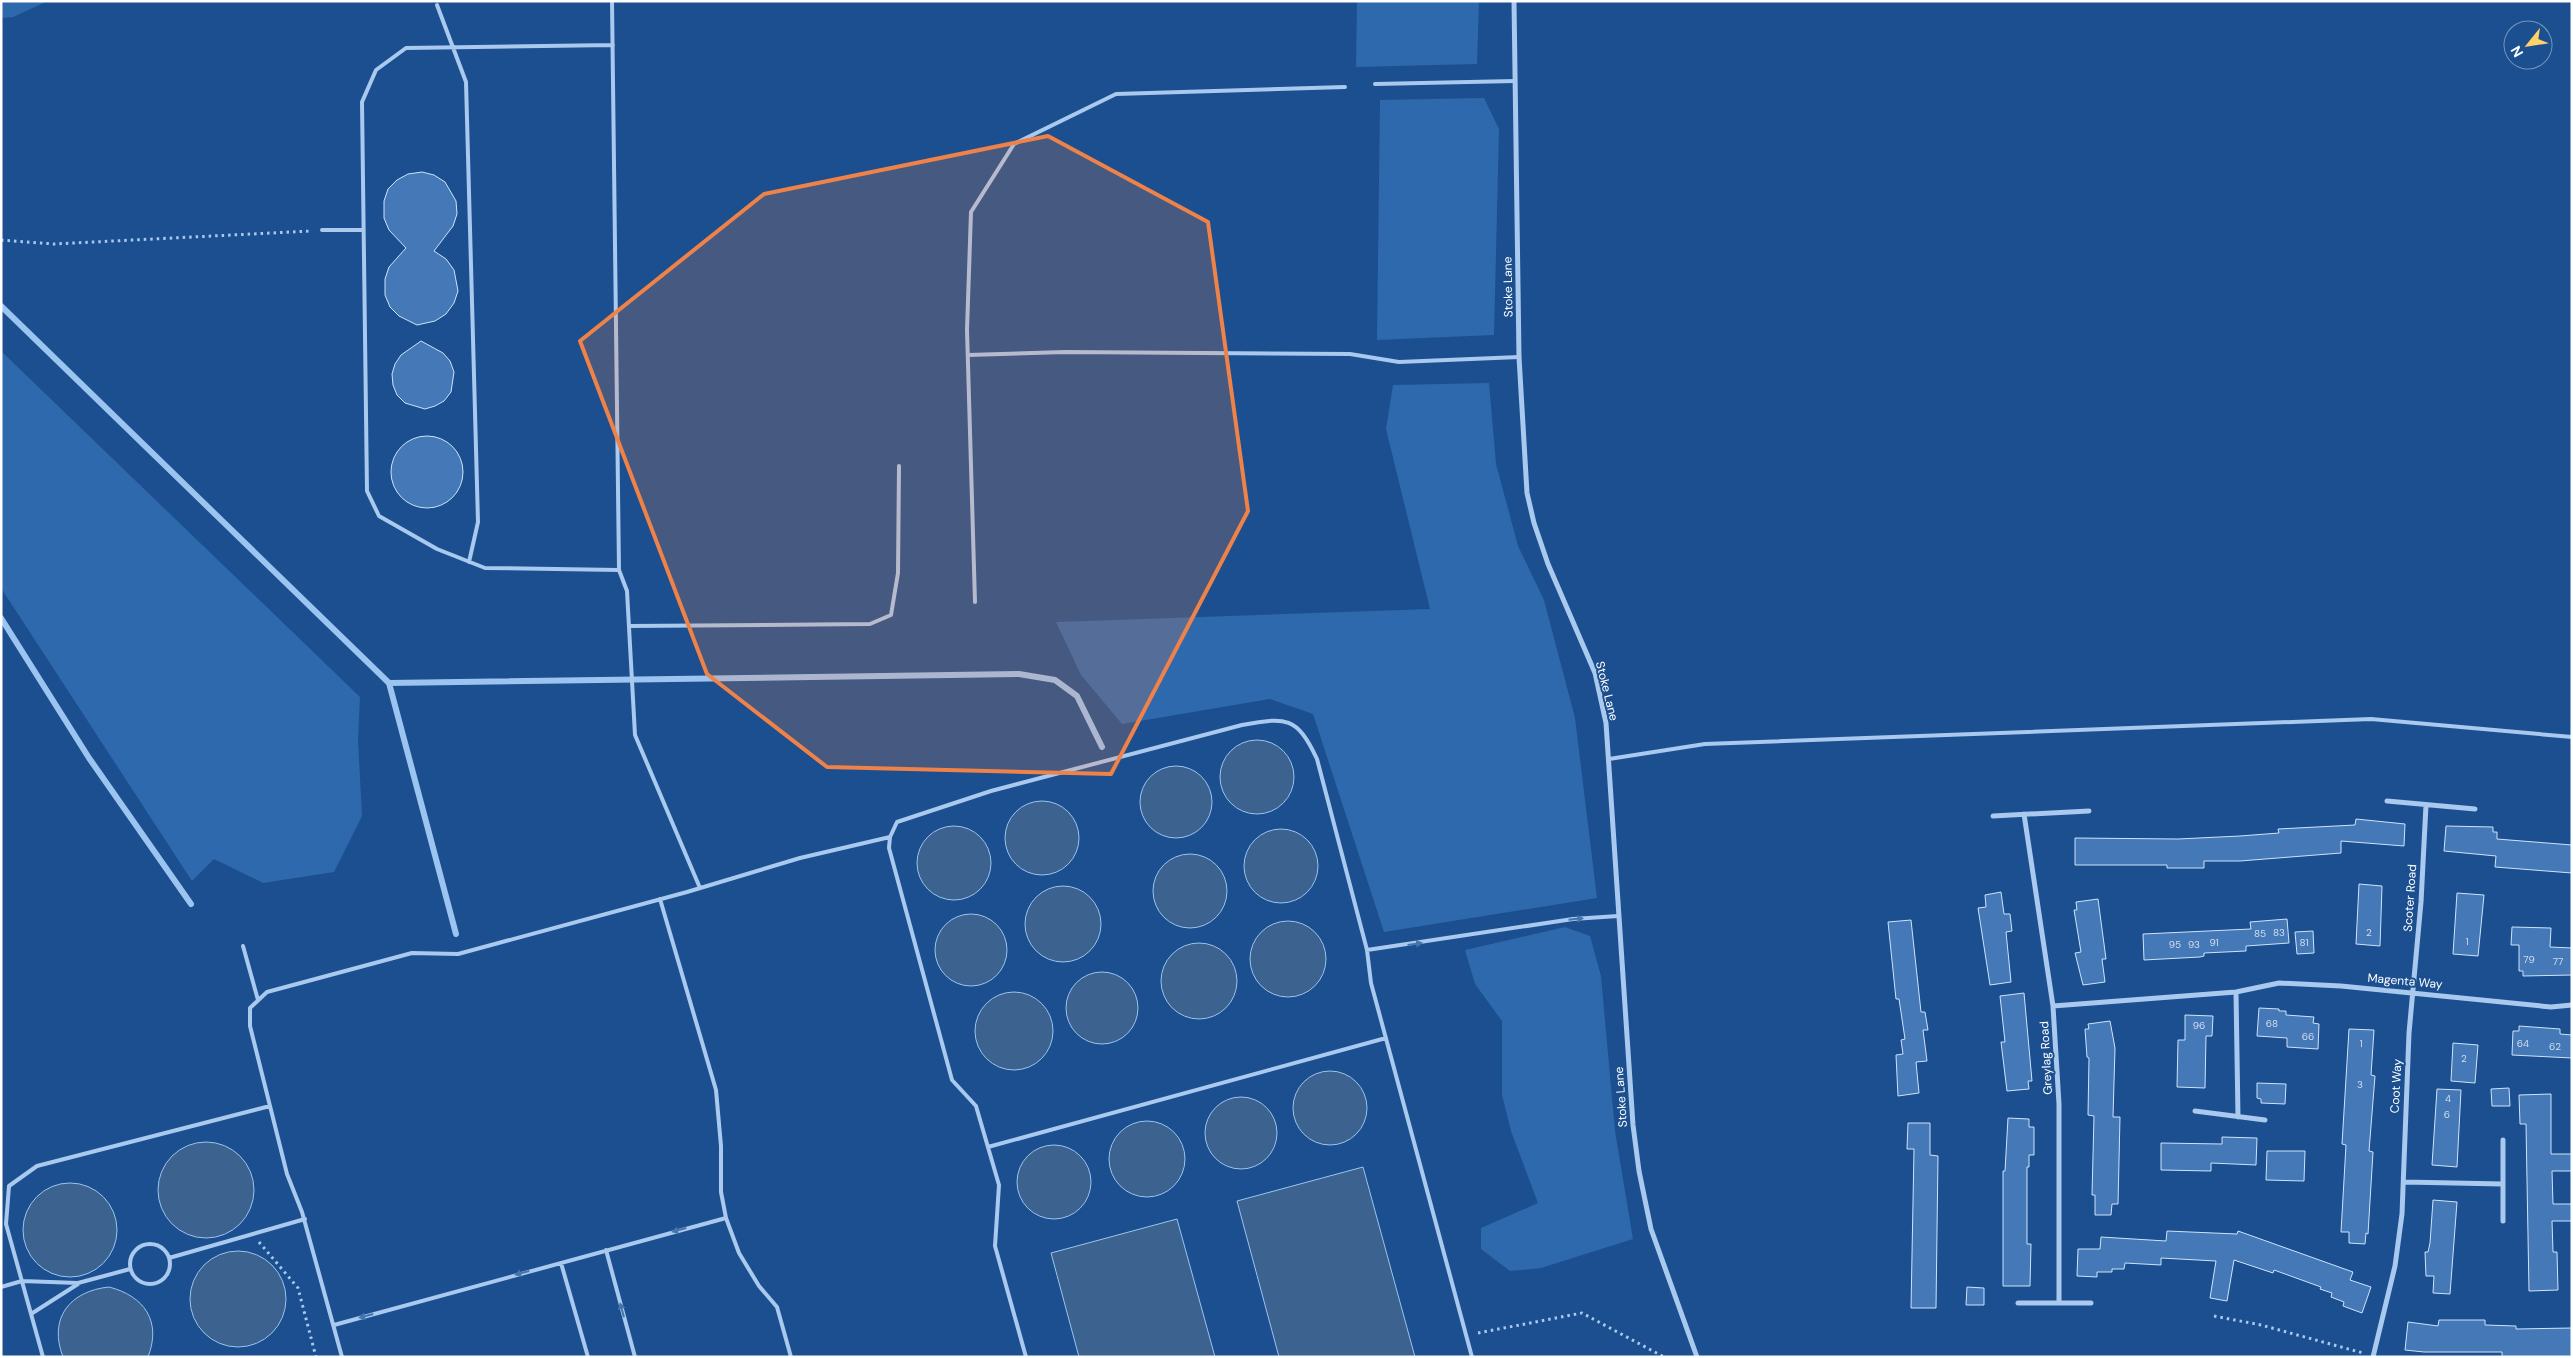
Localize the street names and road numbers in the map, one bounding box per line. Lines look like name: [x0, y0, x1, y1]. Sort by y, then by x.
street label: Stoke Lane: [1499, 256, 1517, 318]
street label: Stoke Lane: [1592, 660, 1622, 723]
street label: Scoter Road: [2400, 864, 2420, 932]
street label: Magenta Way: [2367, 970, 2444, 992]
street label: Greylag Road: [2036, 1021, 2056, 1095]
street label: Coot Way: [2387, 1058, 2405, 1114]
street label: Stoke Lane: [1611, 1066, 1631, 1128]

